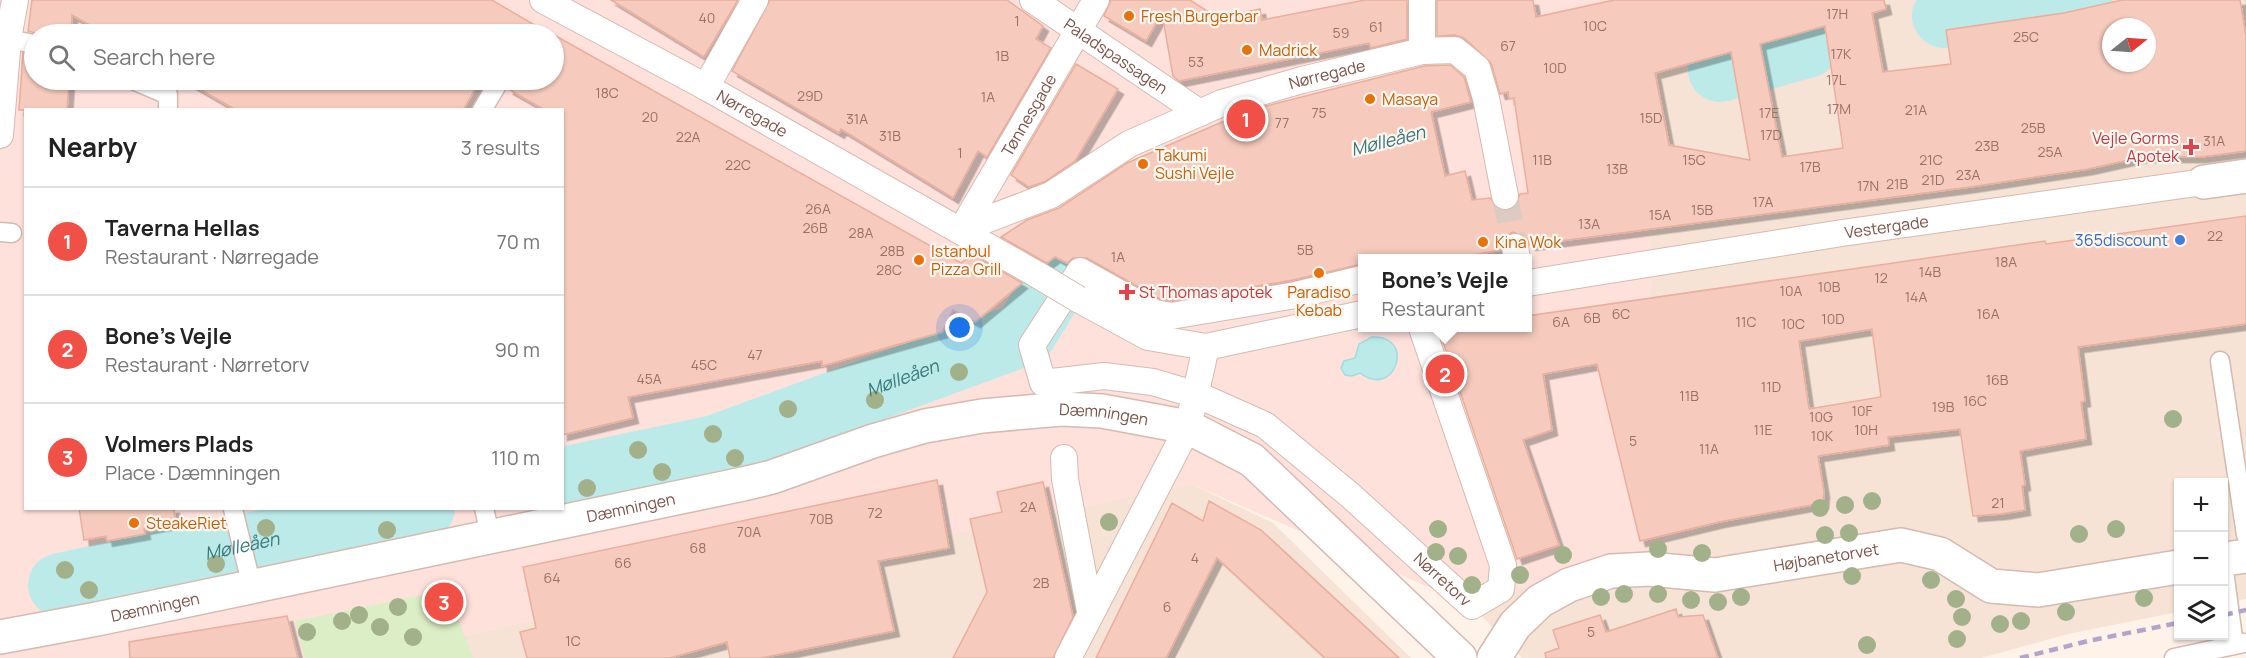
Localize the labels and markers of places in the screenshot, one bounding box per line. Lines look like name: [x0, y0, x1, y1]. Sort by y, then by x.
place label: Fresh Burgerbar: [1141, 5, 1259, 27]
marker: Fresh Burgerbar: [1122, 9, 1136, 23]
place label: Madrick: [1259, 39, 1318, 61]
marker: Madrick: [1240, 43, 1254, 57]
place label: Masaya: [1382, 88, 1438, 110]
marker: Masaya: [1363, 92, 1377, 106]
pin: 1: [1226, 96, 1266, 142]
place label: Vejle Gorms Apotek: [2092, 127, 2180, 167]
marker: Vejle Gorms Apotek: [2184, 140, 2198, 154]
place label: Takumi Sushi Vejle: [1155, 144, 1234, 184]
marker: Takumi Sushi Vejle: [1136, 157, 1150, 171]
place label: 365discount: [2075, 229, 2168, 251]
place label: Kina Wok: [1495, 231, 1562, 253]
marker: 365discount: [2173, 233, 2187, 247]
marker: Kina Wok: [1476, 235, 1490, 249]
place label: Istanbul Pizza Grill: [931, 240, 1001, 280]
marker: Istanbul Pizza Grill: [912, 253, 926, 267]
marker: Paradiso Kebab: [1312, 266, 1326, 280]
place label: St Thomas apotek: [1139, 281, 1273, 303]
place label: Paradiso Kebab: [1287, 281, 1351, 321]
marker: St Thomas apotek: [1120, 285, 1134, 299]
pin: 2: [1426, 352, 1464, 397]
place label: SteakeRiet: [146, 512, 227, 534]
marker: SteakeRiet: [127, 516, 141, 530]
pin: 3: [424, 580, 464, 624]

